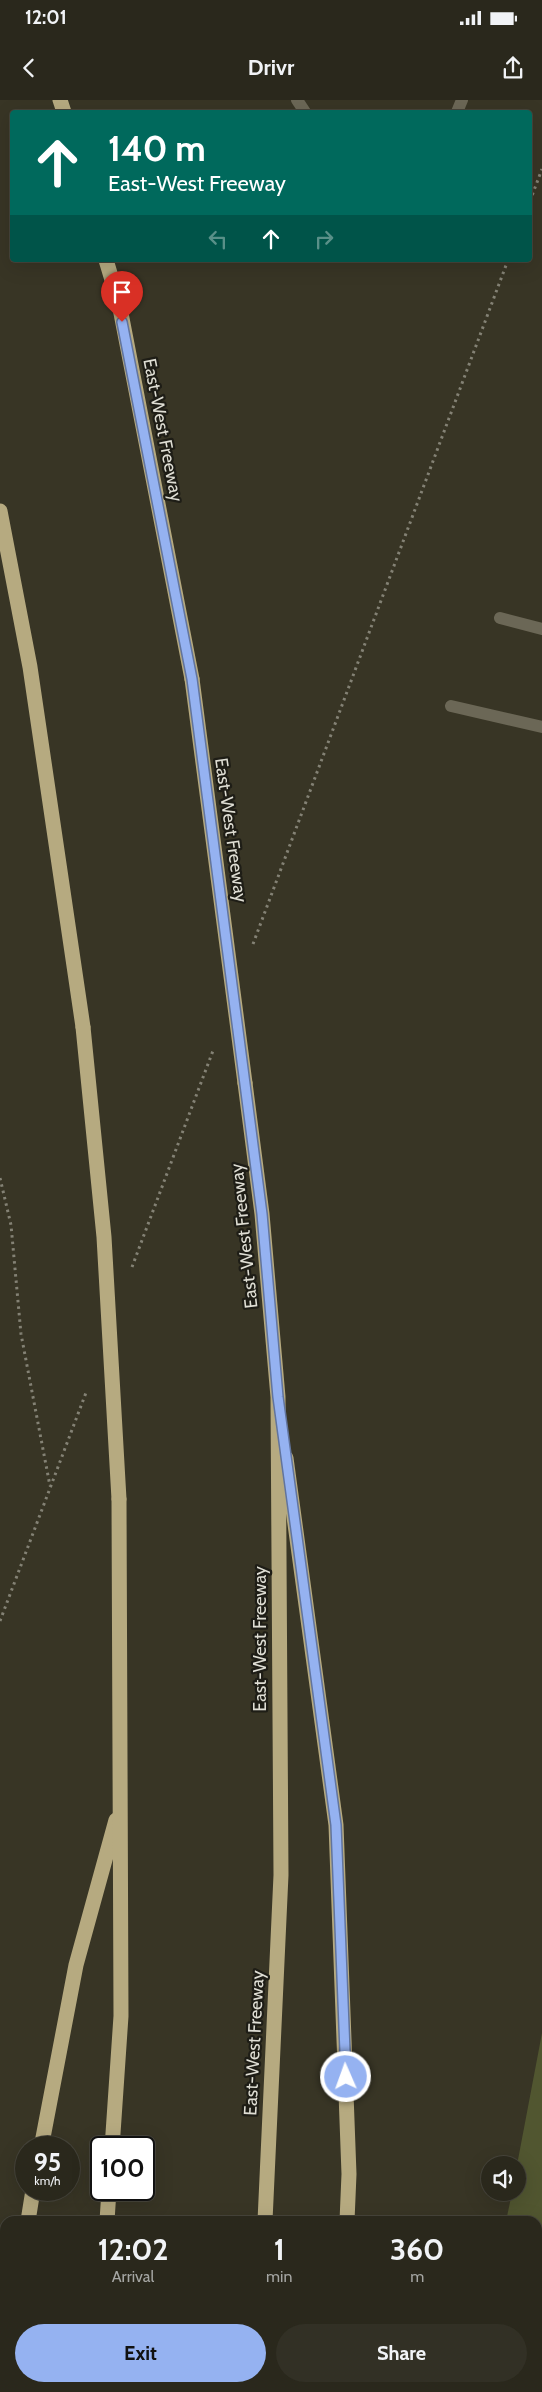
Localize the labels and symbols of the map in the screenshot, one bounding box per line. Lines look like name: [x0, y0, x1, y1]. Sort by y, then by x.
pin: [101, 271, 143, 322]
street label: East-West Freeway: [138, 356, 188, 504]
street label: East-West Freeway: [210, 756, 252, 904]
street label: East-West Freeway: [225, 1162, 263, 1310]
street label: East-West Freeway: [249, 1566, 271, 1712]
street label: East-West Freeway: [239, 1970, 269, 2116]
position arrow: [319, 2050, 371, 2102]
speed limit sign: 100: [90, 2136, 155, 2201]

